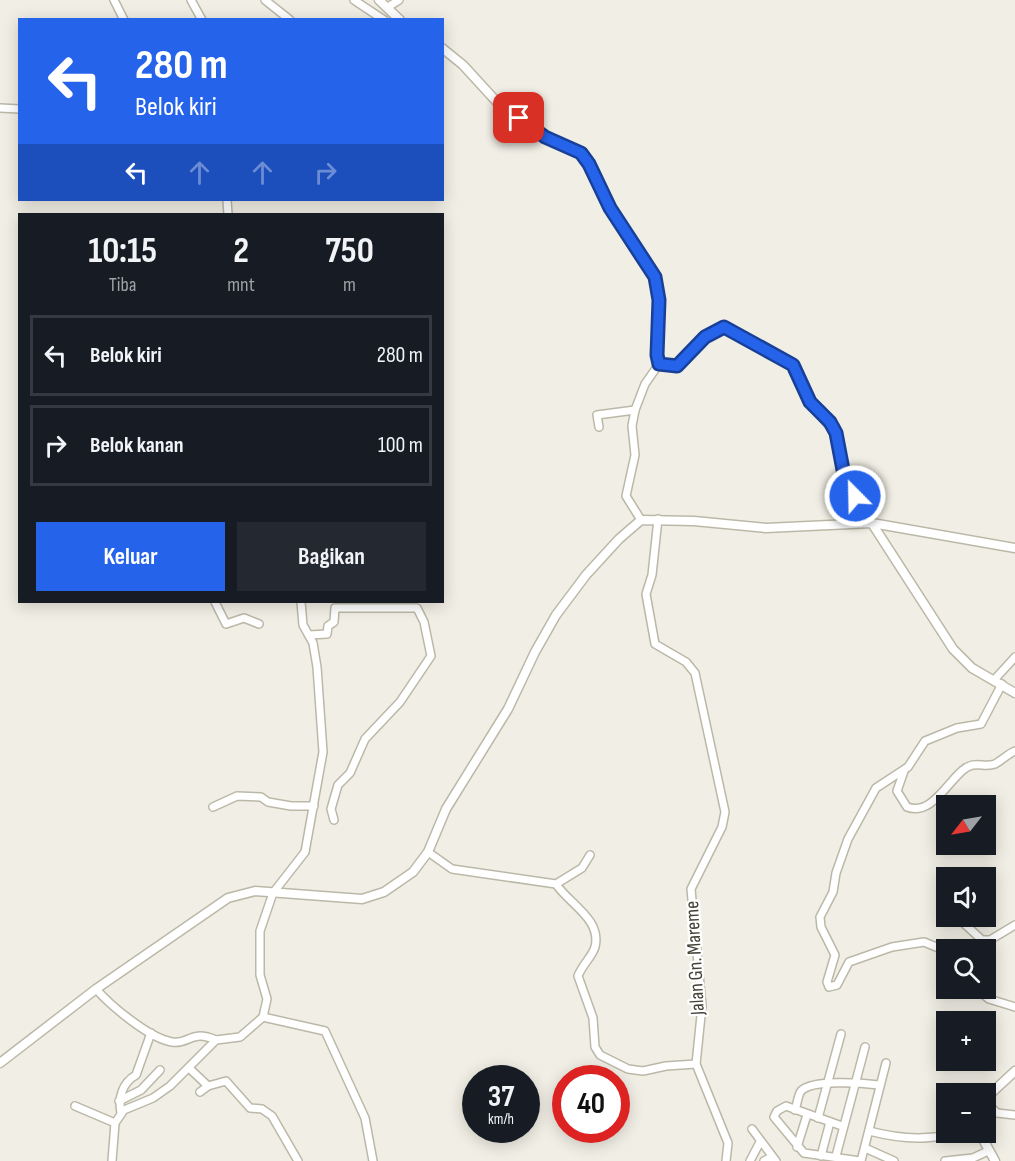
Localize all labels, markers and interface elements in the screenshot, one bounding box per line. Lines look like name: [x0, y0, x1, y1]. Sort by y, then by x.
text: 280 m: [135, 40, 228, 91]
icon: left: [36, 42, 114, 120]
text: Belok kiri: [135, 91, 217, 123]
pin: [493, 92, 544, 143]
icon: arrive: [502, 101, 535, 134]
icon: left: [120, 156, 153, 189]
icon: ahead: [183, 156, 216, 189]
icon: ahead: [246, 156, 279, 189]
icon: right: [309, 156, 342, 189]
text: 10:15: [88, 230, 157, 273]
text: 2: [233, 230, 249, 273]
text: 750: [325, 230, 374, 273]
text: Tiba: [109, 273, 137, 297]
text: mnt: [227, 273, 255, 297]
text: m: [343, 273, 356, 297]
icon: left: [39, 339, 72, 372]
text: Belok kiri: [90, 342, 162, 369]
text: 280 m: [377, 342, 423, 369]
icon: right: [39, 429, 72, 462]
text: Belok kanan: [90, 432, 183, 459]
text: 100 m: [378, 432, 423, 459]
position arrow: [823, 464, 887, 528]
button: Keluar: [36, 522, 225, 591]
button: Bagikan: [237, 522, 426, 591]
north arrow: [936, 795, 996, 855]
map controls: [936, 795, 996, 1143]
button: sound: [936, 867, 996, 927]
street label: Jalan Gn. Mareme: [680, 900, 710, 1017]
button: search: [936, 939, 996, 999]
button: +: [936, 1011, 996, 1071]
speed limit sign: 40: [552, 1065, 630, 1143]
text: 37: [488, 1079, 514, 1115]
button: −: [936, 1083, 996, 1143]
text: km/h: [488, 1110, 514, 1129]

